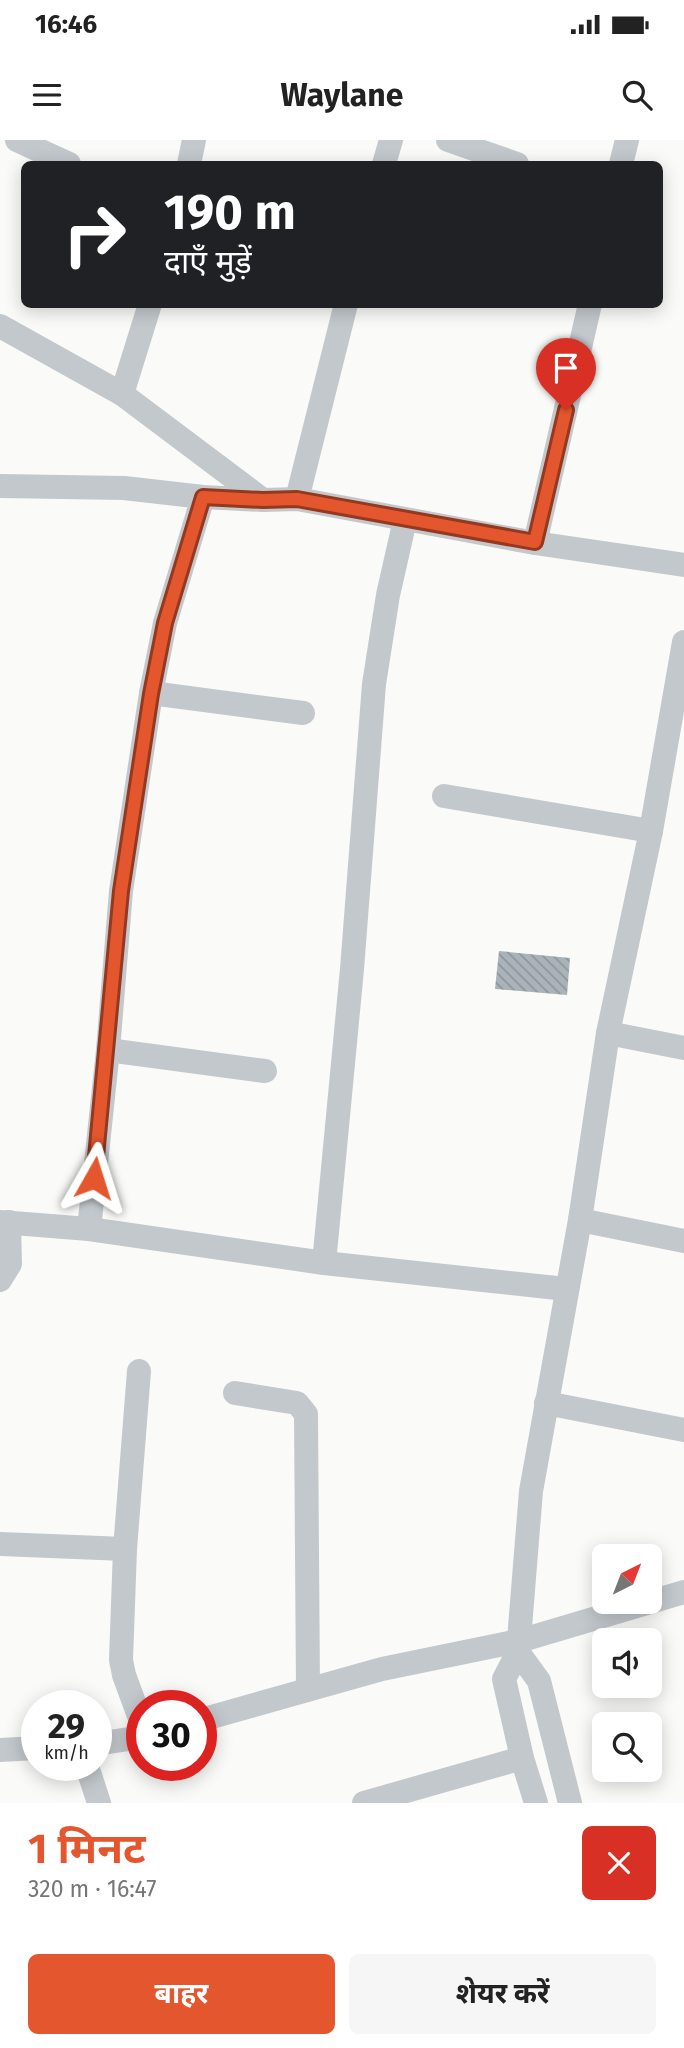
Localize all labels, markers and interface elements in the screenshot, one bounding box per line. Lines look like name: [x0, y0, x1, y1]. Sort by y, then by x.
text: 16:46: [35, 9, 97, 40]
icon: menu: [28, 76, 66, 114]
text: Waylane: [281, 76, 403, 114]
icon: search: [618, 76, 656, 114]
text: 190 m: [164, 183, 296, 242]
icon: right: [49, 189, 140, 280]
text: दाएँ मुड़ें: [164, 243, 252, 281]
pin: [536, 338, 596, 410]
icon: arrive: [547, 349, 585, 387]
position arrow: [57, 1141, 131, 1215]
north arrow: [592, 1544, 662, 1614]
map controls: [592, 1544, 662, 1782]
button: sound: [592, 1628, 662, 1698]
speed limit sign: 30: [126, 1690, 217, 1781]
text: 29: [48, 1705, 85, 1747]
button: search: [592, 1712, 662, 1782]
text: km/h: [44, 1742, 89, 1764]
text: 1 मिनट: [28, 1824, 146, 1874]
button: close: [582, 1826, 656, 1900]
text: 320 m · 16:47: [28, 1875, 157, 1903]
button: बाहर: [28, 1954, 335, 2034]
button: शेयर करें: [349, 1954, 656, 2034]

